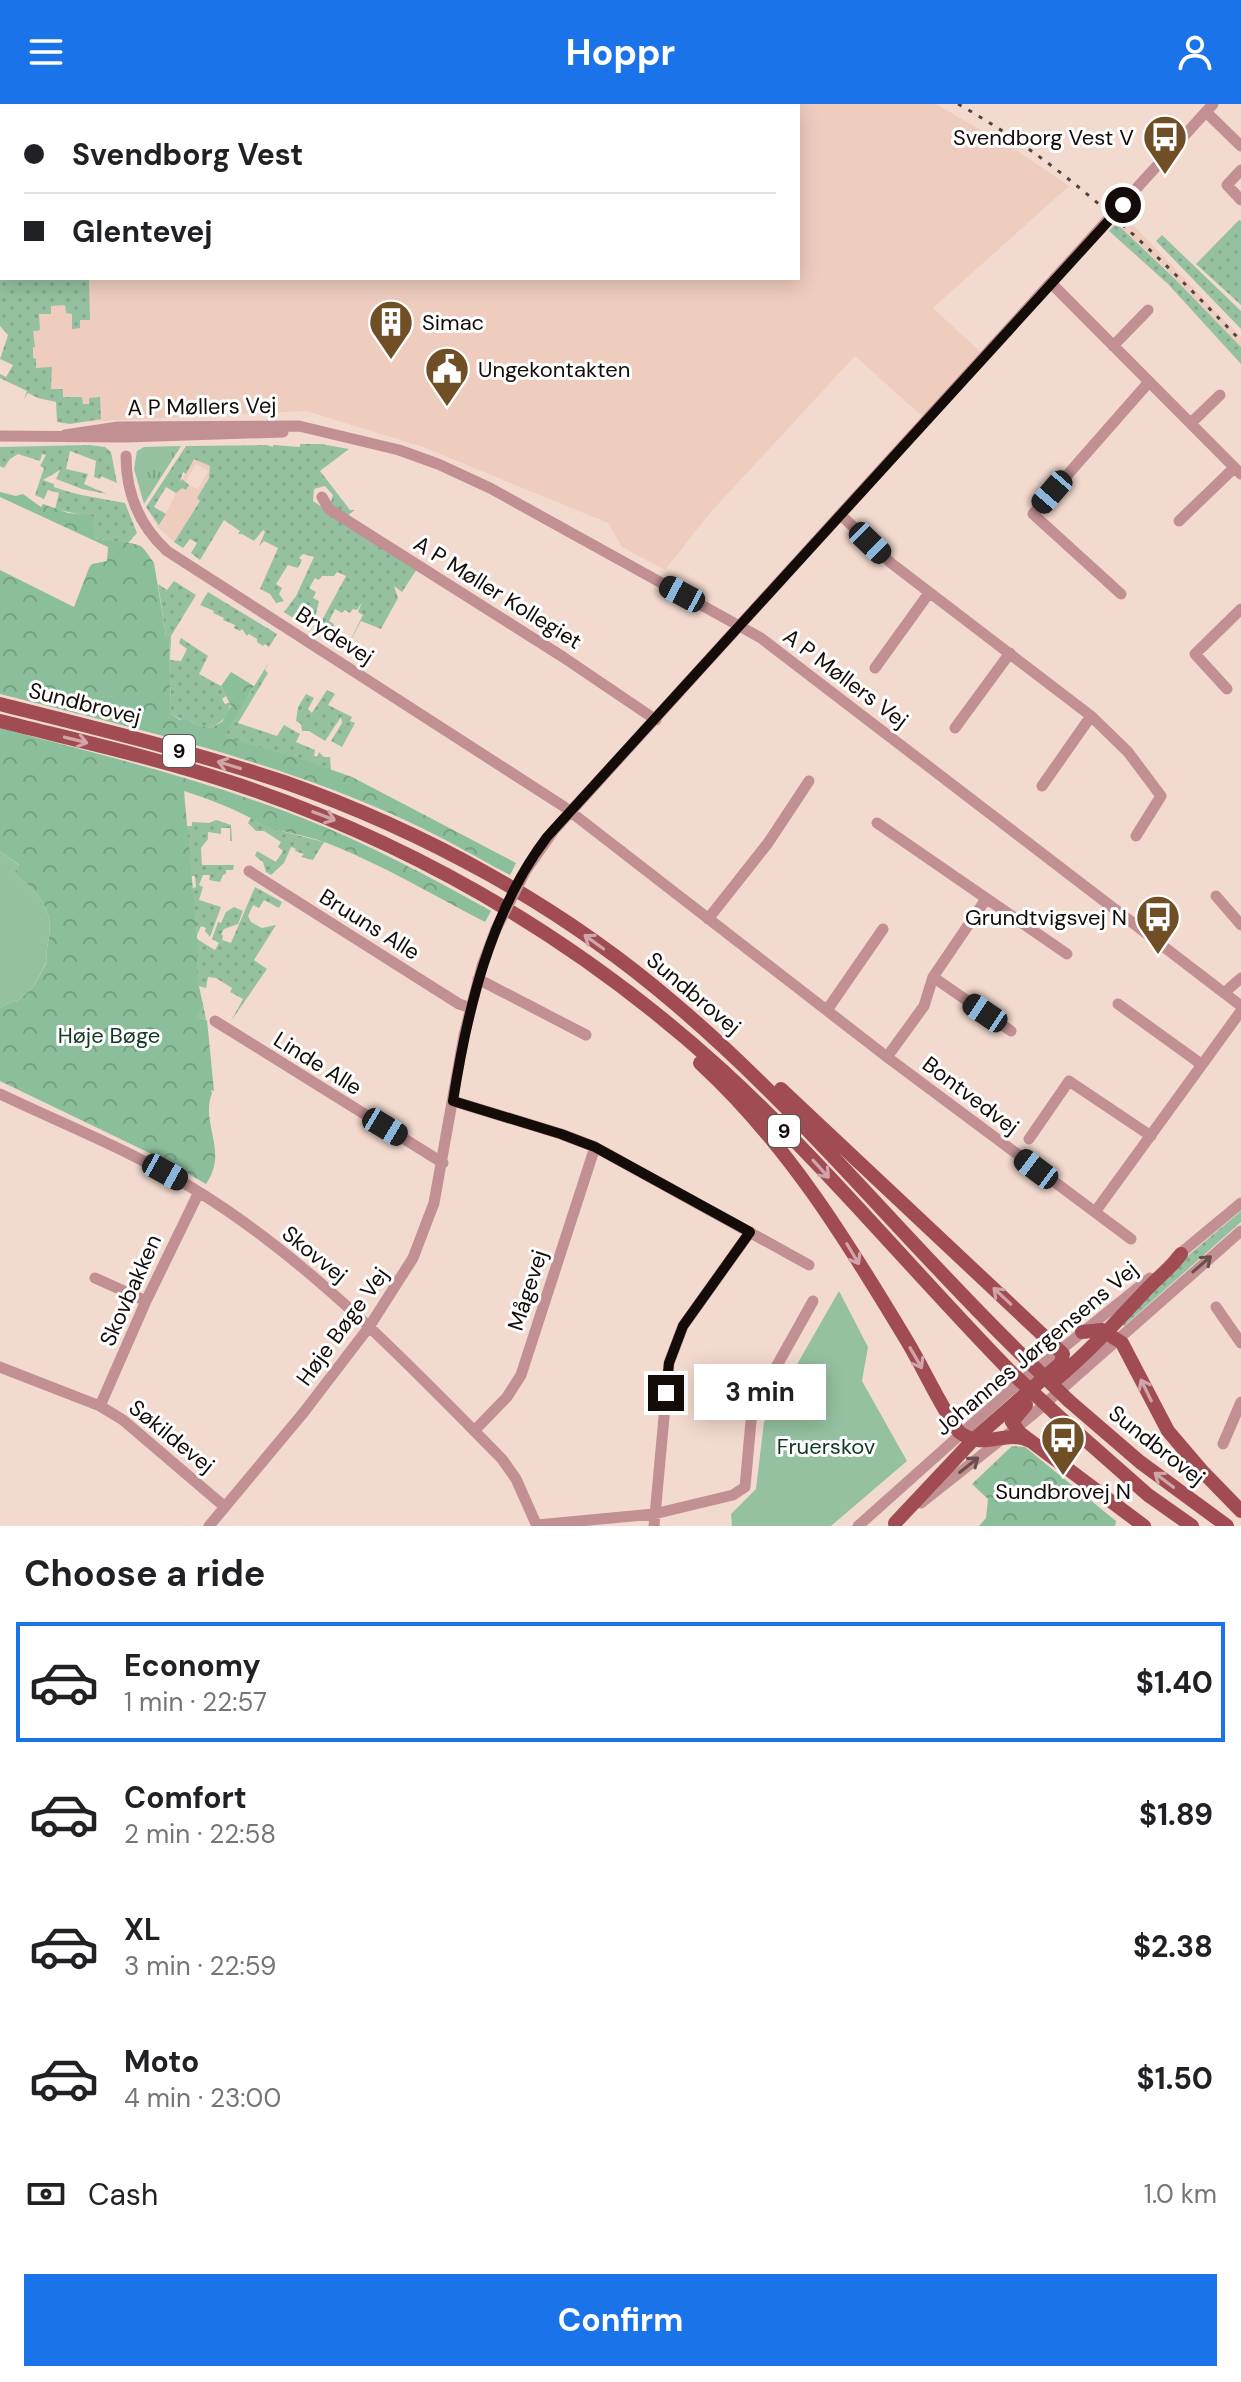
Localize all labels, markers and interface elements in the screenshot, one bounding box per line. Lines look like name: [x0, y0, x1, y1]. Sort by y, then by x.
text: Hoppr: [566, 29, 675, 76]
icon: menu: [24, 30, 68, 74]
icon: person: [1173, 30, 1217, 74]
bus stop icon: Svendborg Vest V: [1141, 113, 1189, 176]
place label: Svendborg Vest V: [953, 123, 1134, 152]
text: Svendborg Vest: [72, 135, 303, 174]
route start: [1105, 187, 1141, 223]
text: Glentevej: [72, 212, 213, 251]
building icon: Simac: [367, 298, 415, 361]
place label: Simac: [422, 308, 484, 337]
public building icon: Ungekontakten: [423, 345, 471, 408]
place label: Ungekontakten: [478, 355, 630, 384]
street label: A P Møllers Vej: [127, 391, 277, 422]
car: [1027, 466, 1077, 518]
car: [844, 518, 896, 568]
street label: A P Møller Kollegiet: [408, 529, 587, 656]
car: [655, 572, 709, 616]
street label: Brydevej: [290, 599, 379, 671]
street label: A P Møllers Vej: [777, 622, 914, 735]
street label: Sundbrovej: [26, 676, 144, 731]
one-way arrow: [62, 733, 88, 748]
road number: 9: [163, 735, 195, 767]
one-way arrow: [216, 757, 242, 772]
one-way arrow: [311, 810, 336, 824]
street label: Bruuns Alle: [314, 882, 425, 967]
bus stop icon: Grundtvigsvej N: [1134, 893, 1182, 956]
place label: Grundtvigsvej N: [965, 903, 1127, 932]
one-way arrow: [583, 933, 605, 950]
street label: Sundbrovej: [640, 945, 747, 1041]
car: [958, 990, 1012, 1036]
park label: Høje Bøge: [58, 1021, 160, 1050]
street label: Linde Alle: [268, 1025, 367, 1102]
street label: Bontvedvej: [917, 1050, 1025, 1141]
car: [358, 1104, 412, 1150]
road number: 9: [768, 1115, 800, 1147]
car: [1010, 1145, 1062, 1193]
car: [138, 1150, 192, 1194]
one-way arrow: [811, 1159, 829, 1179]
street label: Skovvej: [276, 1219, 353, 1290]
street label: Skovbakken: [93, 1230, 168, 1351]
one-way arrow: [845, 1242, 861, 1265]
street label: Mågevej: [501, 1246, 554, 1334]
street label: Johannes Jørgensens Vej: [929, 1255, 1144, 1442]
one-way arrow: [1192, 1255, 1212, 1273]
street label: Høje Bøge Vej: [290, 1261, 395, 1391]
one-way arrow: [993, 1287, 1013, 1306]
one-way arrow: [909, 1346, 925, 1369]
callout: 3 min: [694, 1365, 826, 1421]
route end: [648, 1375, 684, 1411]
text: 3 min: [725, 1375, 795, 1409]
one-way arrow: [1138, 1379, 1153, 1403]
street label: Søkildevej: [123, 1393, 220, 1480]
street label: Sundbrovej: [1103, 1399, 1211, 1492]
bus stop icon: Sundbrovej N: [1039, 1414, 1087, 1477]
park label: Fruerskov: [777, 1432, 876, 1461]
one-way arrow: [958, 1456, 979, 1473]
one-way arrow: [1154, 1472, 1175, 1489]
place label: Sundbrovej N: [995, 1477, 1131, 1506]
text: Choose a ride: [24, 1550, 265, 1597]
icon: car: [28, 1646, 100, 1718]
text: Economy: [124, 1646, 261, 1685]
text: $1.40: [1136, 1663, 1213, 1702]
text: 1 min · 22:57: [124, 1685, 267, 1719]
icon: car: [28, 1778, 100, 1850]
text: Comfort: [124, 1778, 247, 1817]
text: $1.89: [1139, 1795, 1213, 1834]
text: 2 min · 22:58: [124, 1817, 276, 1851]
icon: car: [28, 1910, 100, 1982]
text: XL: [124, 1910, 161, 1949]
text: $2.38: [1133, 1927, 1213, 1966]
text: 3 min · 22:59: [124, 1949, 276, 1983]
icon: car: [28, 2042, 100, 2114]
text: Moto: [124, 2042, 199, 2081]
text: $1.50: [1137, 2059, 1213, 2098]
text: 4 min · 23:00: [124, 2081, 281, 2115]
icon: cash: [24, 2172, 68, 2216]
text: Cash: [88, 2175, 158, 2214]
text: 1.0 km: [1144, 2177, 1217, 2211]
button: Confirm: [24, 2274, 1217, 2366]

